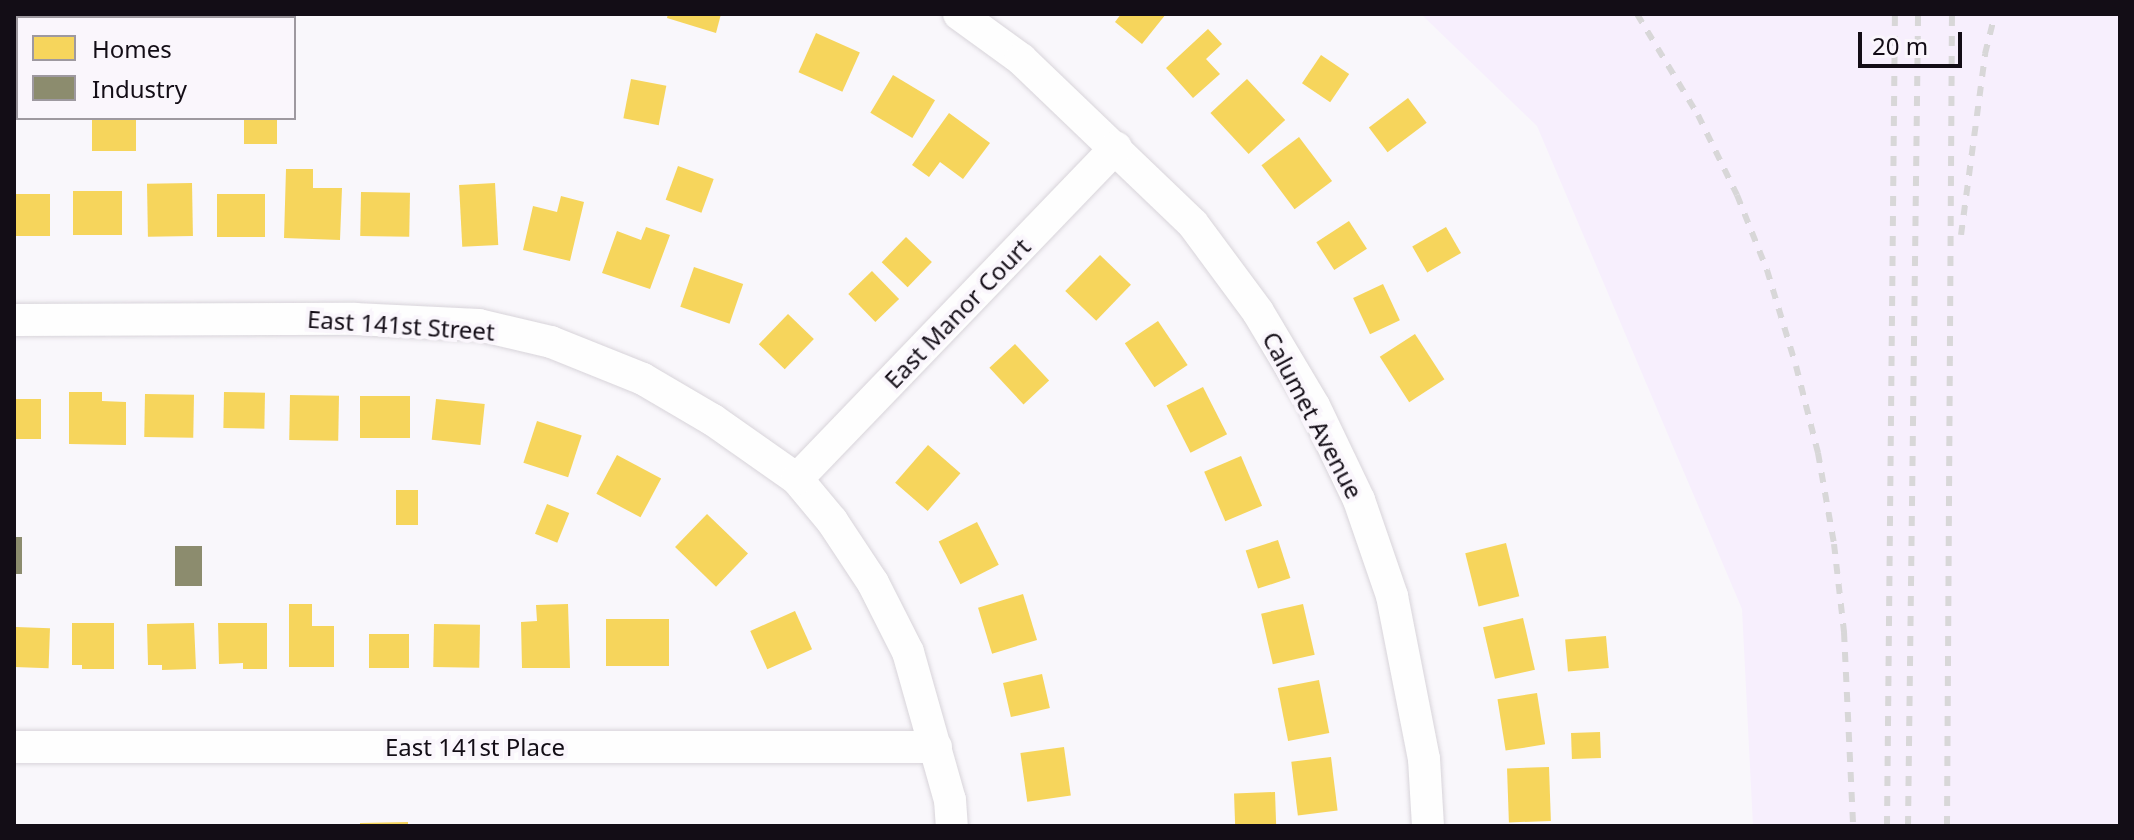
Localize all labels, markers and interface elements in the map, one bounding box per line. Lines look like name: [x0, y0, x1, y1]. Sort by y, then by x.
legend: [16, 16, 296, 120]
scale bar: [1862, 16, 1966, 66]
text: 20 m: [1872, 29, 1928, 62]
text: Homes: [92, 32, 172, 65]
text: Industry: [92, 72, 187, 105]
street label: East Manor Court: [878, 232, 1036, 394]
street label: East 141st Street: [306, 304, 496, 346]
street label: Calumet Avenue: [1257, 327, 1369, 503]
street label: East 141st Place: [385, 733, 565, 761]

